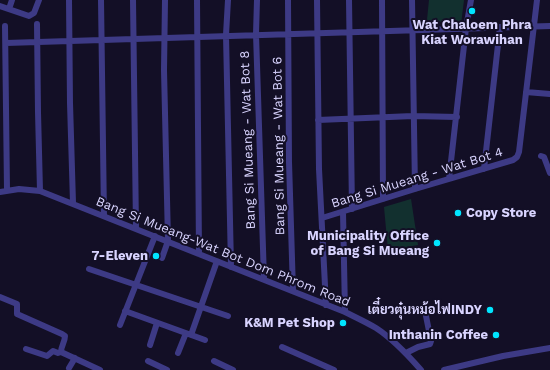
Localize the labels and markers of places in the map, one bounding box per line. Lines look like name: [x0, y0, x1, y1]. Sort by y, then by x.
marker: Wat Chaloem Phra Kiat Worawihan: [467, 6, 477, 16]
place label: Wat Chaloem Phra Kiat Worawihan: [413, 17, 531, 48]
place label: Copy Store: [466, 205, 536, 221]
marker: Copy Store: [453, 208, 463, 218]
place label: Municipality Office of Bang Si Mueang: [307, 228, 429, 259]
marker: Municipality Office of Bang Si Mueang: [432, 238, 442, 248]
place label: 7-Eleven: [91, 248, 148, 264]
marker: 7-Eleven: [151, 251, 161, 261]
place label: เตี๋ยวตุ๋นหม้อไฟINDY: [368, 302, 482, 318]
marker: เตี๋ยวตุ๋นหม้อไฟINDY: [485, 305, 495, 315]
place label: K&M Pet Shop: [244, 315, 335, 331]
marker: K&M Pet Shop: [338, 318, 348, 328]
place label: Inthanin Coffee: [389, 327, 488, 343]
marker: Inthanin Coffee: [491, 330, 501, 340]

